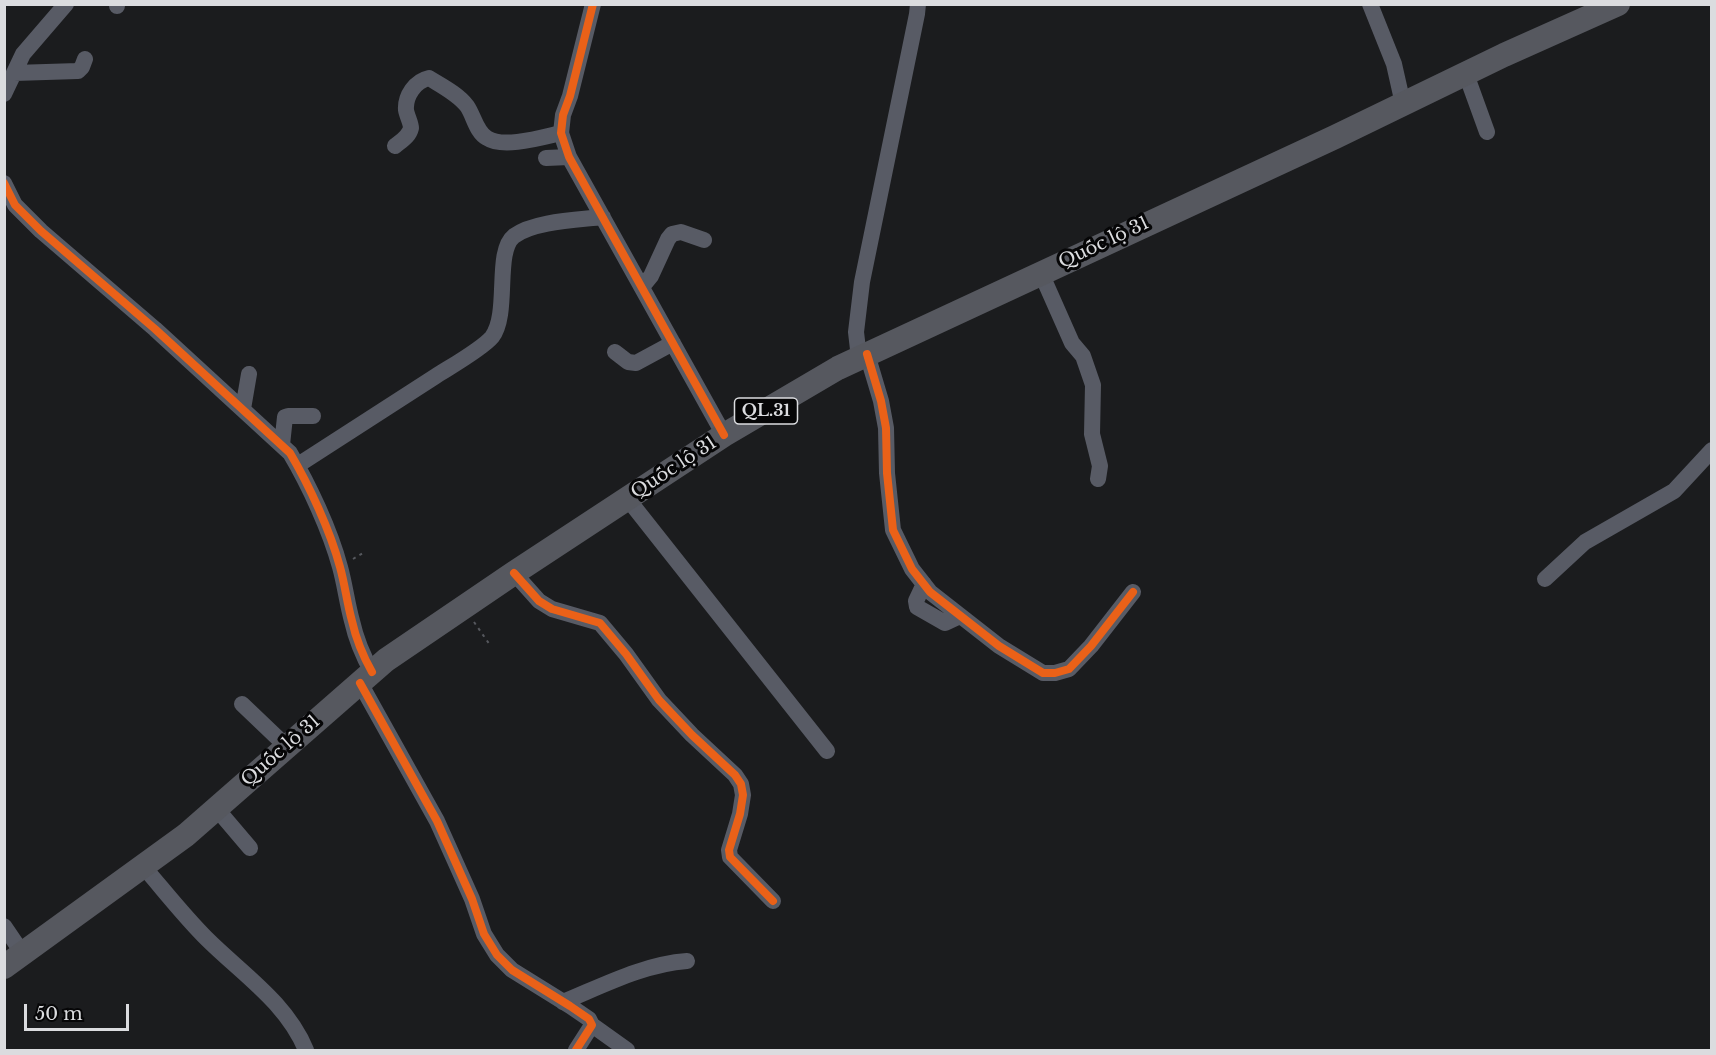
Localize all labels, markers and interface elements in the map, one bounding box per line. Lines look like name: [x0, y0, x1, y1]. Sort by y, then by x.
street label: Quốc lộ 31: [1055, 213, 1153, 273]
road number: QL.31: [734, 398, 798, 424]
street label: Quốc lộ 31: [627, 432, 721, 504]
street label: Quốc lộ 31: [237, 711, 325, 791]
scale bar: [27, 992, 132, 1030]
text: 50 m: [35, 1003, 83, 1025]

